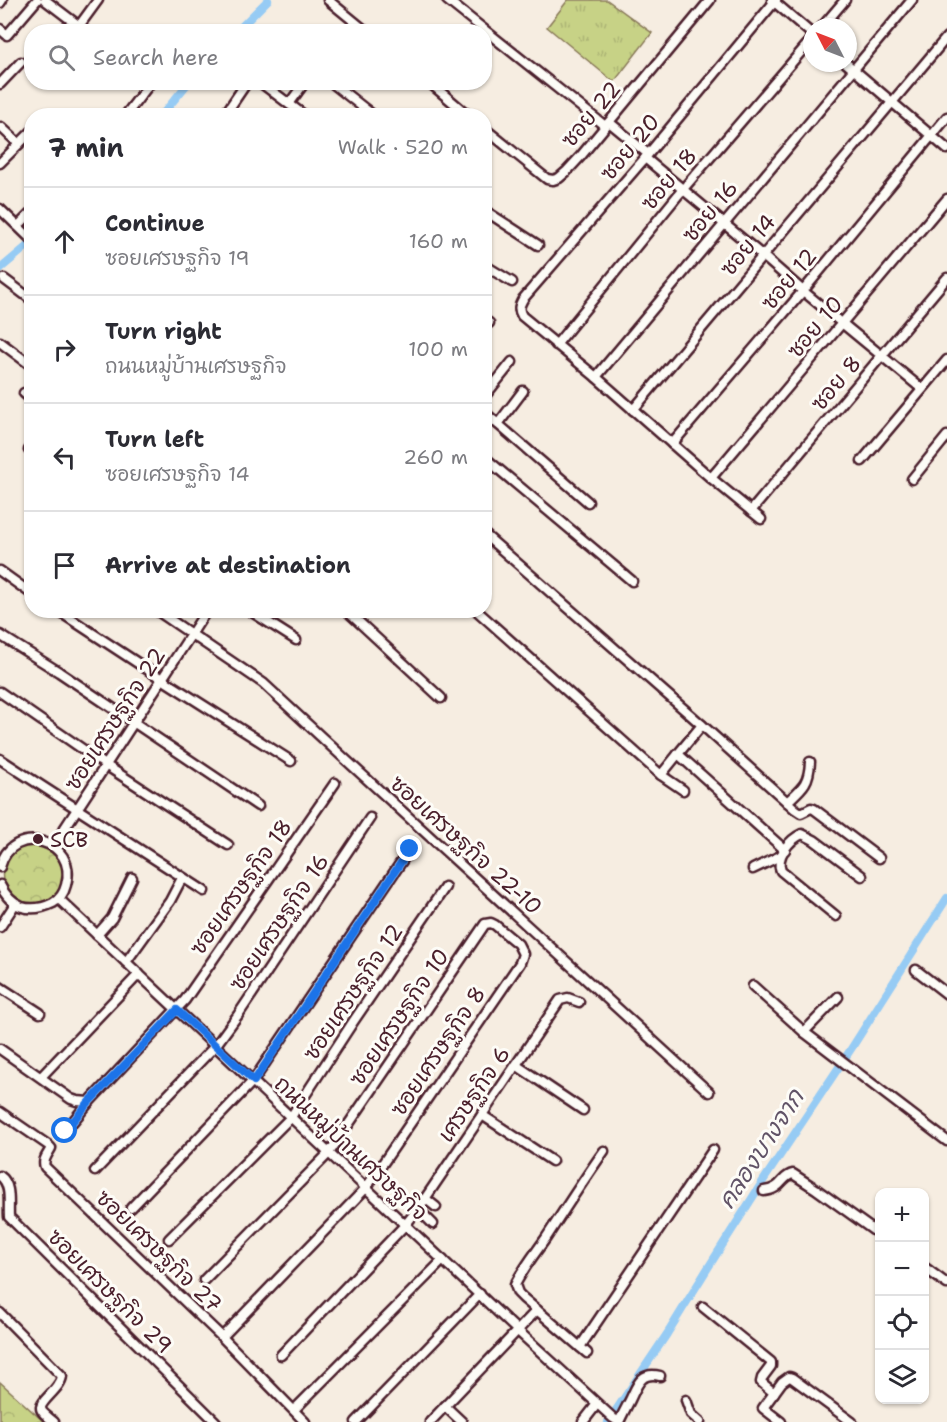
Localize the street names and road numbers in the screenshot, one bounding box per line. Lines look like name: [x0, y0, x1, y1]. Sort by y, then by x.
street label: ซอย 22: [555, 75, 627, 153]
street label: ซอย 20: [594, 108, 666, 186]
street label: ซอย 18: [635, 142, 703, 216]
street label: ซอย 16: [676, 174, 744, 248]
street label: ซอย 14: [714, 208, 782, 282]
street label: ซอย 12: [755, 242, 823, 316]
street label: ซอย 10: [781, 290, 849, 364]
street label: ซอย 8: [804, 349, 868, 417]
street label: ซอยเศรษฐกิจ 22: [58, 642, 172, 796]
street label: ซอยเศรษฐกิจ 22-10: [384, 769, 548, 921]
street label: ซอยเศรษฐกิจ 18: [183, 813, 299, 961]
street label: ซอยเศรษฐกิจ 16: [222, 848, 336, 996]
street label: ซอยเศรษฐกิจ 12: [297, 918, 409, 1066]
street label: ซอยเศรษฐกิจ 10: [342, 943, 456, 1091]
street label: ซอยเศรษฐกิจ 8: [384, 980, 492, 1122]
street label: เศรษฐกิจ 6: [431, 1040, 517, 1148]
street label: ถนนหมู่บ้านเศรษฐกิจ: [267, 1069, 434, 1228]
street label: ซอยเศรษฐกิจ 27: [90, 1183, 228, 1319]
street label: ซอยเศรษฐกิจ 29: [41, 1222, 179, 1360]

